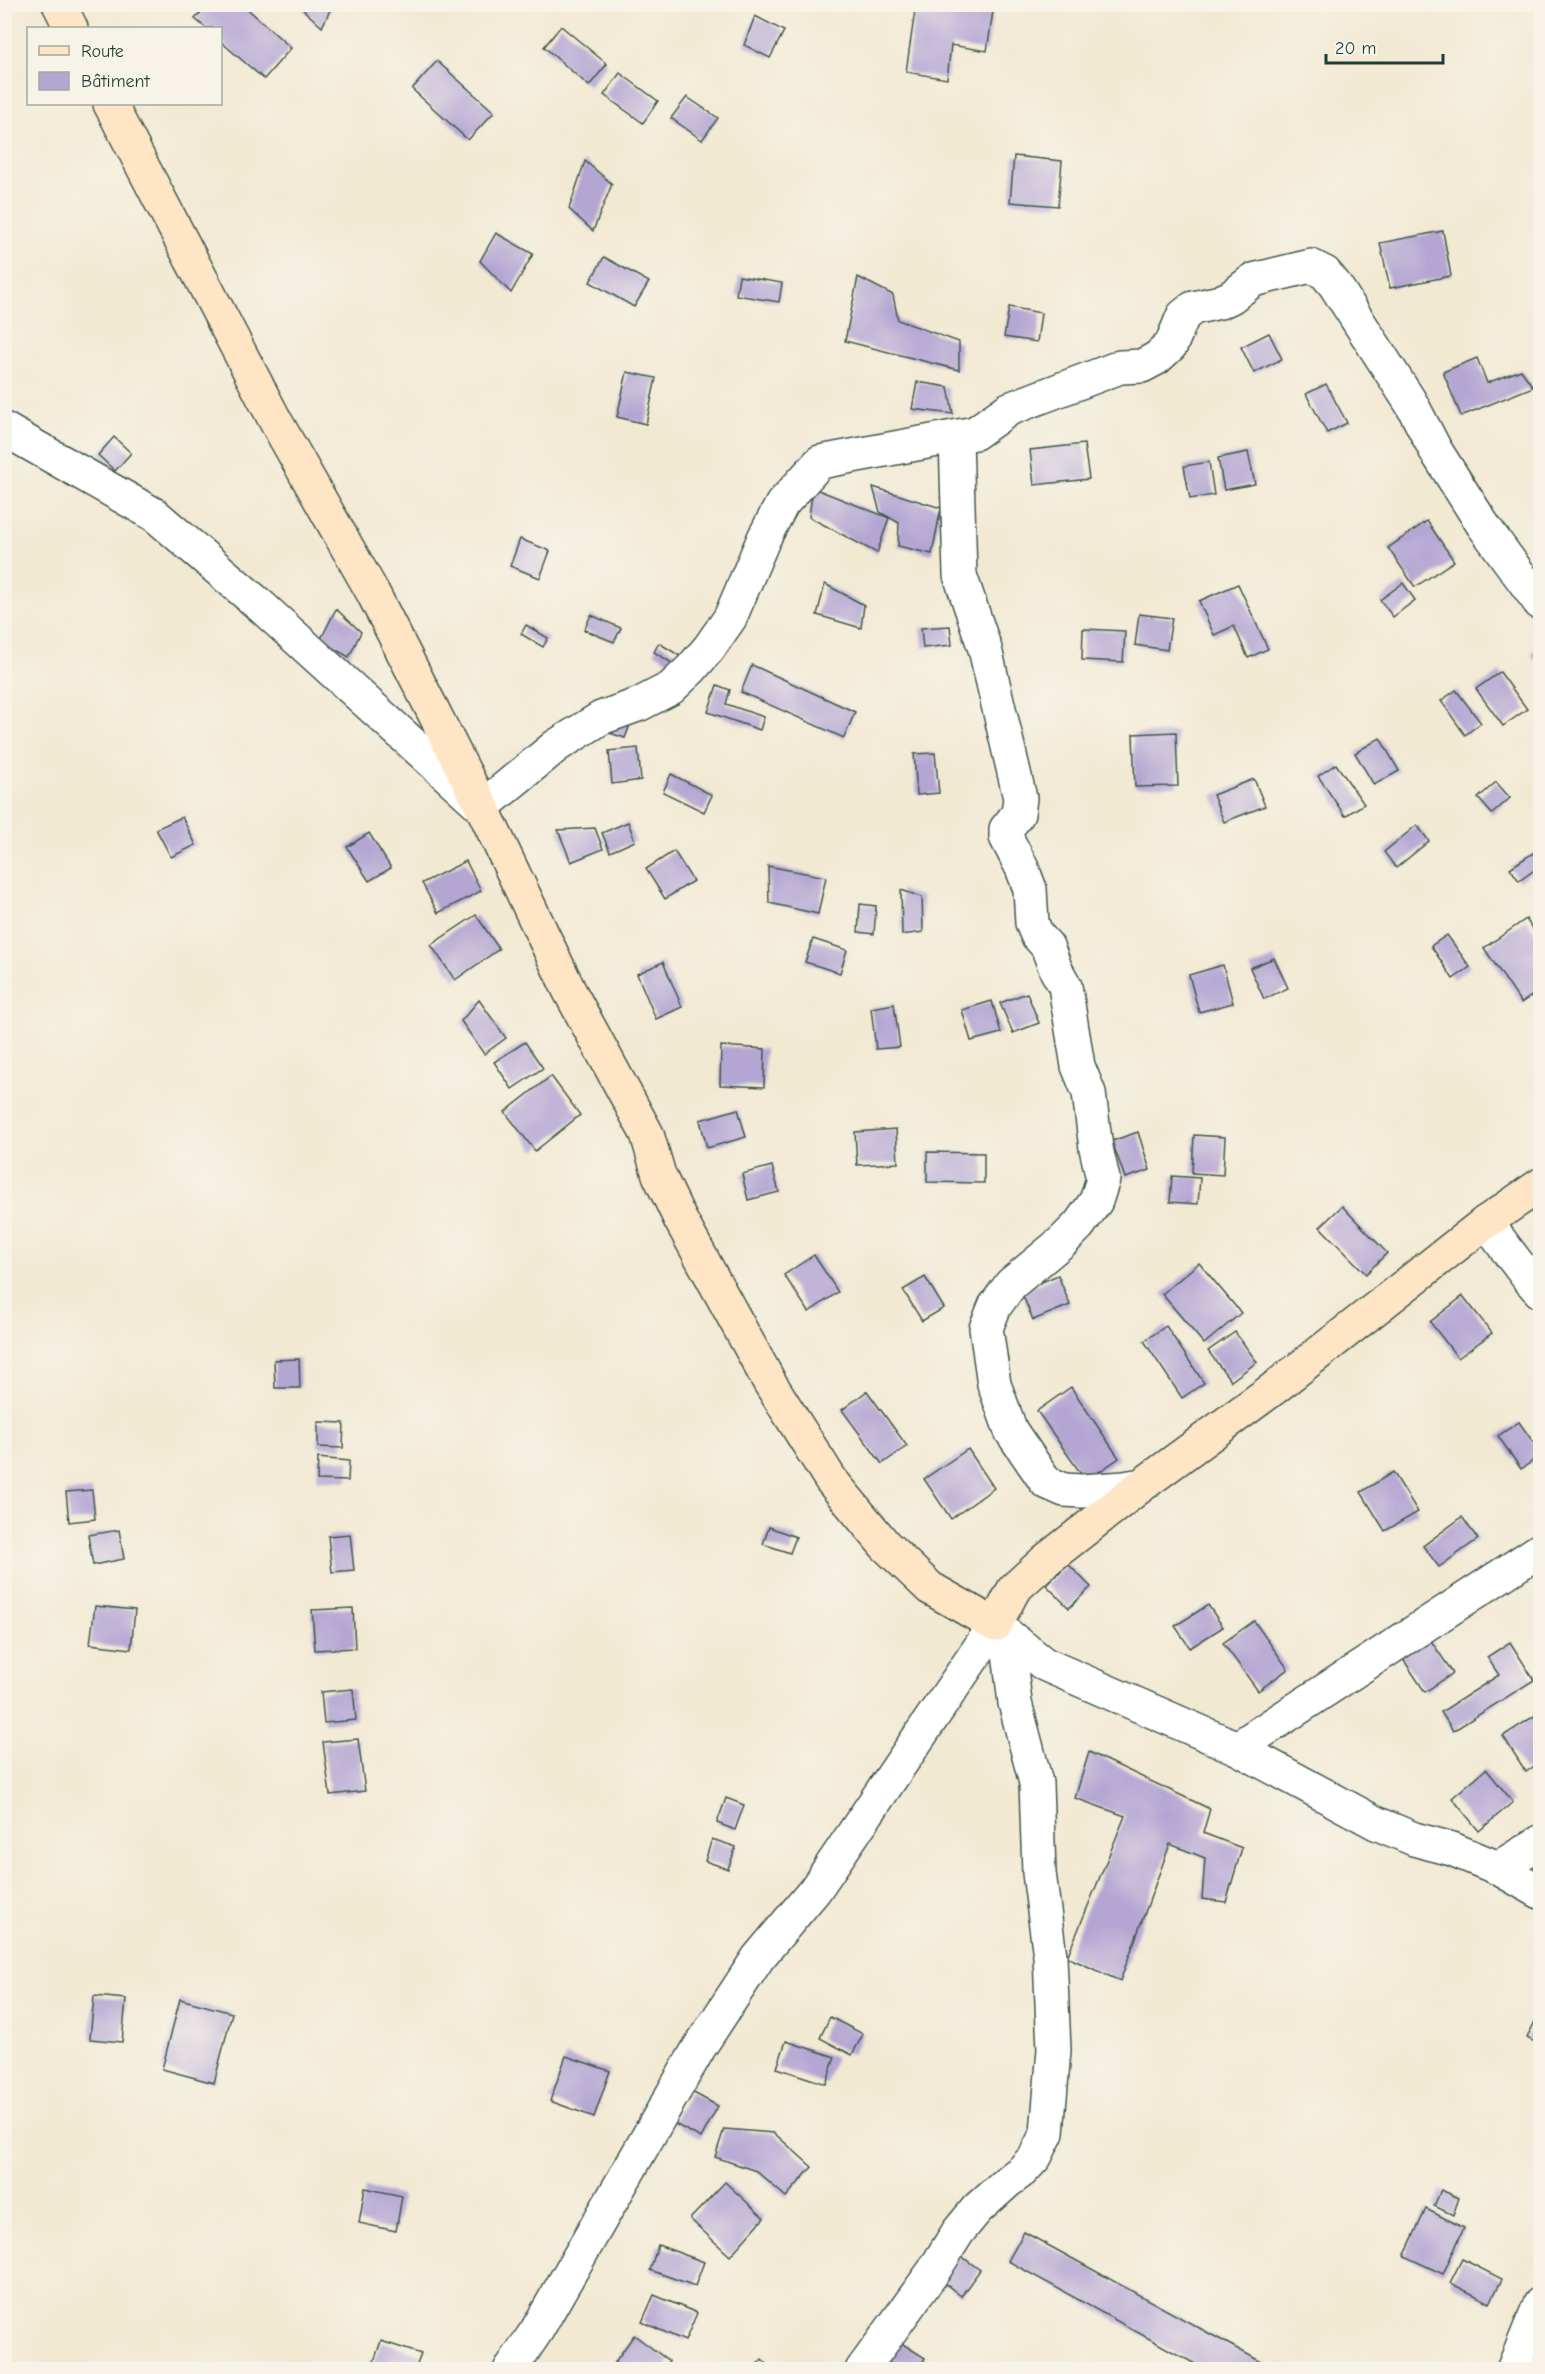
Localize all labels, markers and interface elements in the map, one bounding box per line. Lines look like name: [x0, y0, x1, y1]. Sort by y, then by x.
legend: [27, 27, 222, 105]
scale bar: [1326, 27, 1443, 65]
text: 20 m: [1335, 38, 1376, 59]
text: Route: [81, 41, 124, 62]
text: Bâtiment: [81, 71, 151, 92]

